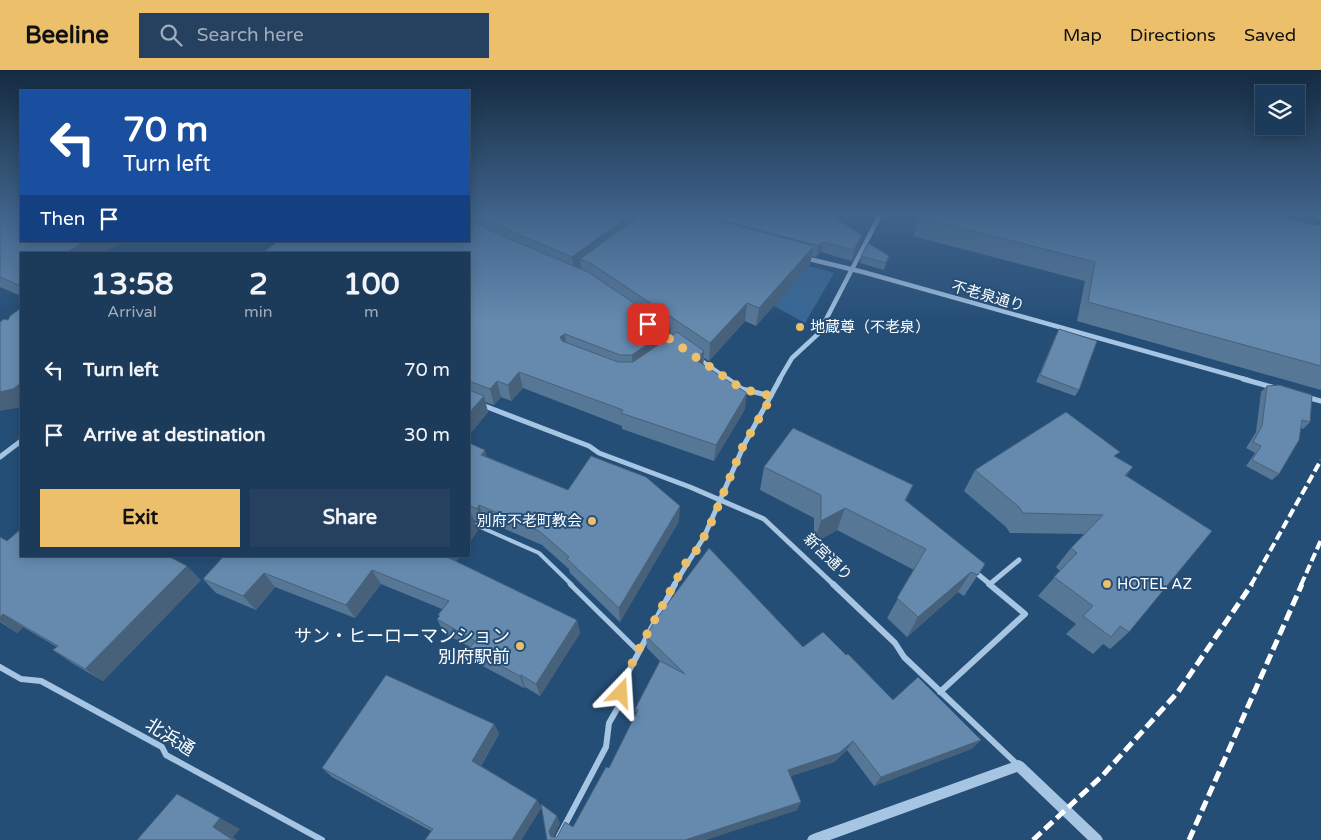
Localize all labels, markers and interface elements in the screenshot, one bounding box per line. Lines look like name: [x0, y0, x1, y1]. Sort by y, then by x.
search box: [139, 13, 489, 58]
text: Beeline: [25, 21, 109, 50]
icon: search: [157, 21, 185, 49]
text: Search here: [197, 24, 304, 46]
text: Map: [1063, 24, 1102, 46]
text: Directions: [1130, 24, 1216, 46]
text: Saved: [1244, 24, 1296, 46]
map controls: [1255, 85, 1305, 135]
button: layers: [1255, 85, 1305, 135]
text: 70 m: [123, 109, 208, 151]
icon: left: [40, 110, 105, 175]
text: Turn left: [123, 151, 211, 177]
icon: arrive: [95, 205, 123, 233]
text: Then: [40, 208, 85, 230]
text: 13:58: [90, 266, 174, 303]
text: 2: [249, 266, 268, 303]
text: 100: [343, 266, 400, 303]
street label: 不老泉通り: [949, 277, 1027, 315]
text: Arrival: [107, 302, 157, 322]
text: min: [244, 302, 273, 322]
text: m: [364, 302, 379, 322]
pin: [627, 303, 669, 345]
icon: arrive: [634, 310, 662, 338]
place label: 地蔵尊（不老泉）: [810, 318, 930, 336]
marker: 地蔵尊（不老泉）: [794, 321, 806, 333]
icon: left: [40, 356, 68, 384]
text: Turn left: [83, 359, 159, 381]
text: 70 m: [404, 359, 450, 381]
icon: arrive: [40, 421, 68, 449]
text: Arrive at destination: [83, 424, 266, 446]
text: 30 m: [404, 424, 450, 446]
button: Exit: [40, 489, 240, 547]
button: Share: [250, 489, 450, 547]
place label: 別府不老町教会: [477, 512, 582, 530]
marker: 別府不老町教会: [586, 515, 598, 527]
street label: 新宮通り: [800, 530, 856, 584]
place label: HOTEL AZ: [1117, 575, 1192, 593]
marker: HOTEL AZ: [1101, 578, 1113, 590]
place label: サン・ヒーローマンション 別府駅前: [294, 625, 510, 668]
marker: サン・ヒーローマンション 別府駅前: [514, 640, 526, 652]
position arrow: [594, 666, 646, 718]
street label: 北浜通: [141, 713, 199, 761]

